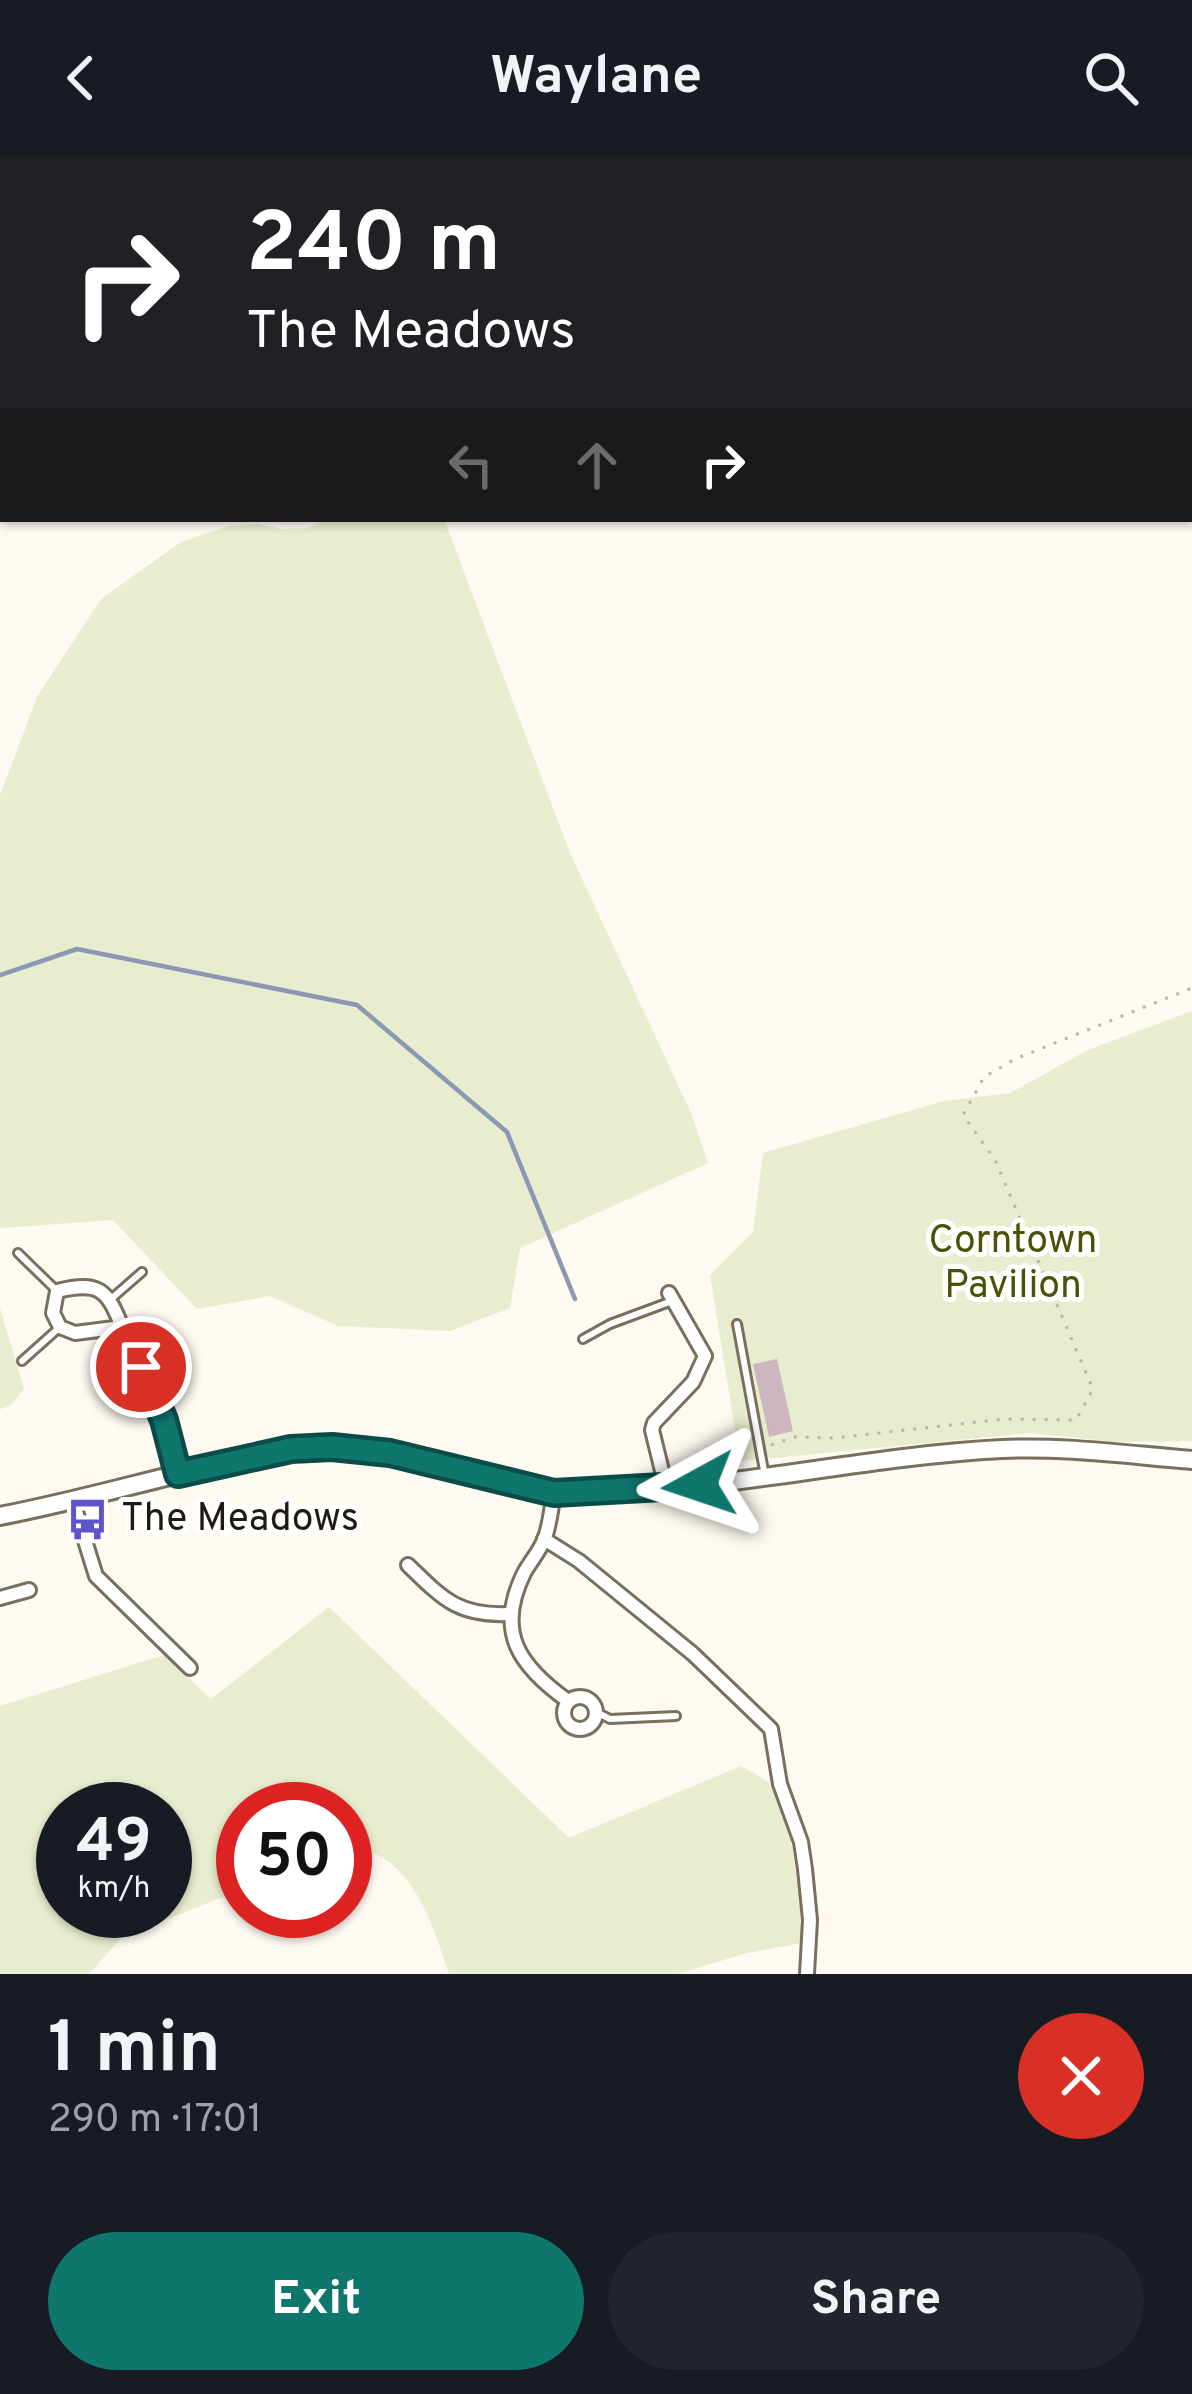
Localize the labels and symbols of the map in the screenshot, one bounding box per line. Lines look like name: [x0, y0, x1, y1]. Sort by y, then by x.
park label: Corntown Pavilion: [929, 1218, 1097, 1312]
pin: [90, 1316, 192, 1418]
position arrow: [636, 1422, 762, 1548]
place label: The Meadows: [121, 1496, 359, 1545]
bus stop icon: The Meadows: [64, 1497, 110, 1543]
speed limit sign: 50: [216, 1782, 372, 1938]

